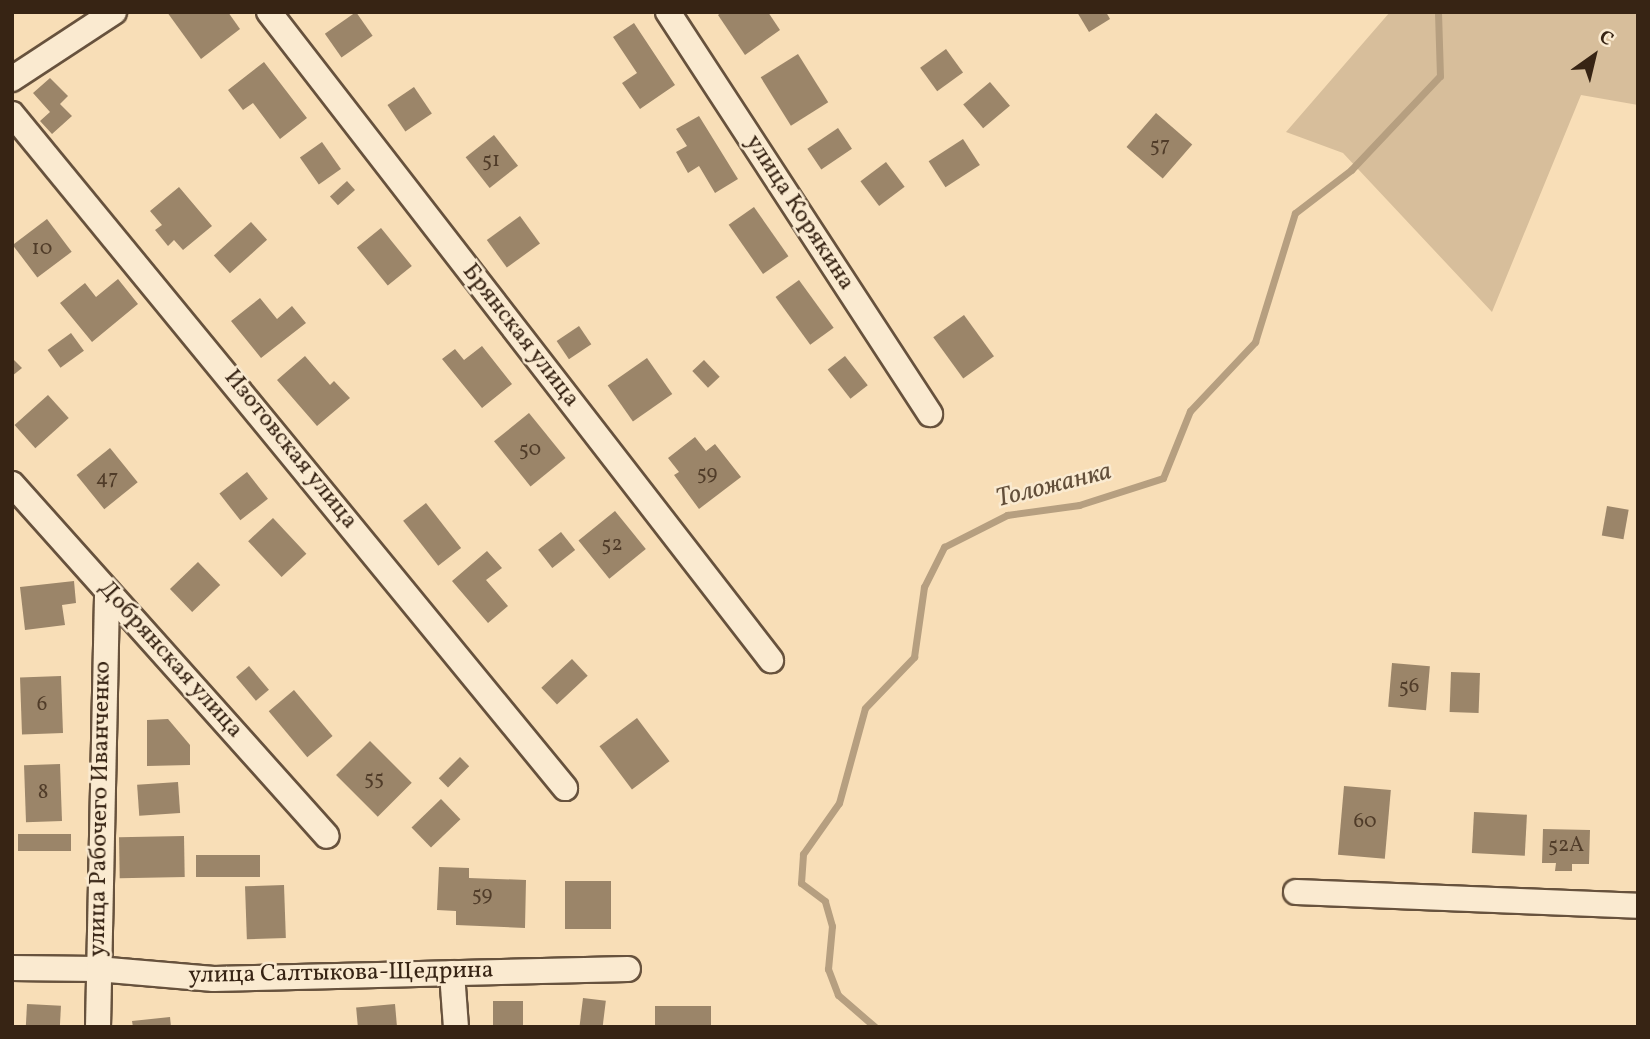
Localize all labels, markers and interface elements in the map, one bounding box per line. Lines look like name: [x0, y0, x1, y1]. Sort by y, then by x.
north arrow: [1559, 21, 1629, 91]
text: С: [1593, 24, 1618, 53]
street label: улица Корякина: [738, 130, 860, 296]
house number: 57: [1150, 133, 1170, 159]
house number: 51: [482, 148, 500, 174]
house number: 10: [32, 236, 52, 262]
street label: Брянская улица: [455, 258, 585, 414]
street label: Изотовская улица: [217, 364, 363, 536]
house number: 50: [519, 437, 541, 463]
water label: Толожанка: [993, 457, 1115, 515]
house number: 59: [697, 461, 717, 487]
house number: 47: [96, 466, 118, 492]
house number: 52: [601, 532, 623, 558]
street label: Добрянская улица: [91, 575, 249, 745]
street label: улица Рабочего Иванченко: [84, 661, 118, 957]
house number: 56: [1399, 674, 1419, 700]
house number: 6: [37, 692, 47, 718]
house number: 55: [364, 766, 384, 792]
house number: 8: [38, 780, 48, 806]
house number: 60: [1353, 809, 1377, 835]
house number: 52А: [1548, 833, 1584, 859]
house number: 59: [472, 882, 492, 908]
street label: улица Салтыкова-Щедрина: [188, 957, 494, 991]

